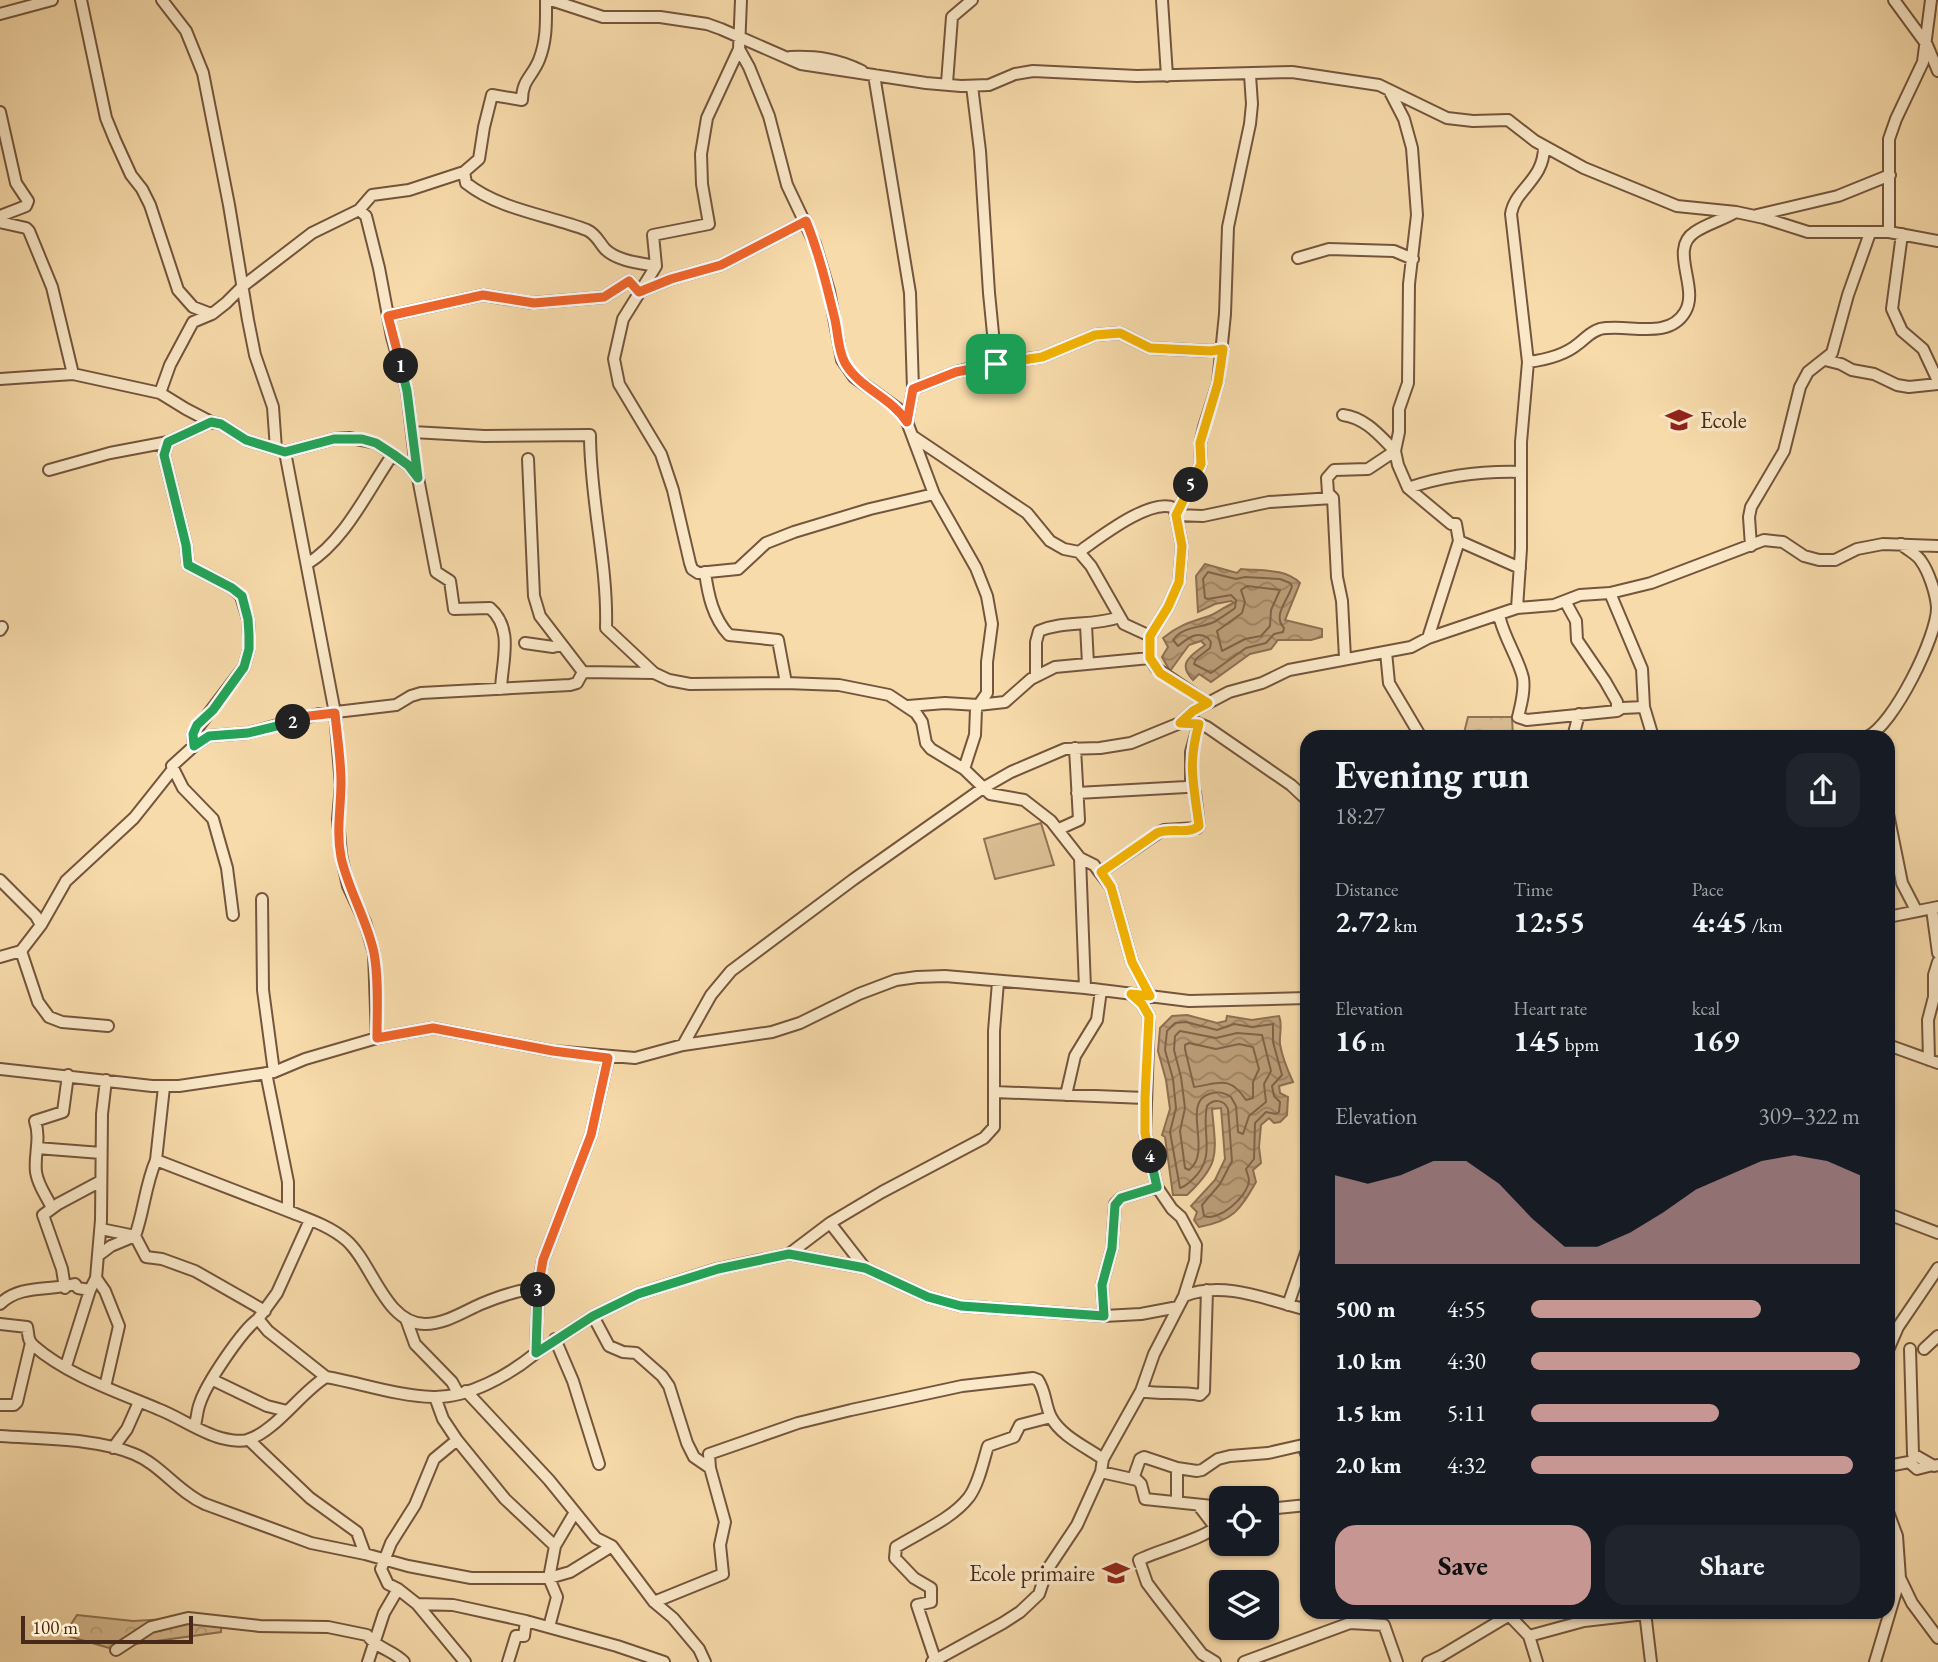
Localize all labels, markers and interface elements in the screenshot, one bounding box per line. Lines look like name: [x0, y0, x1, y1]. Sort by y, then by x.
pin: [966, 334, 1026, 394]
icon: arrive: [977, 345, 1015, 383]
pin: 1: [384, 348, 418, 384]
text: 1: [395, 353, 406, 378]
school or university icon: Ecole: [1664, 405, 1694, 435]
place label: Ecole: [1700, 405, 1747, 435]
pin: 5: [1174, 468, 1208, 503]
text: 5: [1185, 472, 1196, 497]
pin: 2: [276, 704, 310, 740]
text: 2: [287, 709, 298, 734]
text: Evening run: [1335, 750, 1530, 799]
button: share: [1786, 753, 1860, 827]
text: 18:27: [1335, 801, 1385, 831]
text: Distance: [1335, 877, 1398, 902]
text: Time: [1513, 877, 1553, 902]
text: Pace: [1692, 877, 1724, 902]
text: 2.72: [1335, 902, 1390, 941]
text: 12:55: [1513, 902, 1585, 941]
text: 4:45: [1692, 902, 1748, 941]
text: km: [1390, 913, 1418, 938]
text: /km: [1748, 913, 1783, 938]
text: Elevation: [1335, 996, 1403, 1021]
text: Heart rate: [1513, 996, 1587, 1021]
text: kcal: [1692, 996, 1720, 1021]
text: 16: [1335, 1021, 1367, 1060]
text: 145: [1513, 1021, 1561, 1060]
text: 169: [1692, 1021, 1739, 1060]
text: m: [1367, 1032, 1385, 1057]
text: bpm: [1561, 1032, 1599, 1057]
text: Elevation: [1335, 1101, 1418, 1131]
text: 309–322 m: [1759, 1101, 1860, 1131]
pin: 4: [1132, 1138, 1168, 1174]
text: 4: [1144, 1143, 1155, 1168]
pin: 3: [520, 1272, 556, 1308]
text: 3: [532, 1277, 543, 1302]
text: 500 m: [1335, 1294, 1396, 1324]
text: 4:55: [1447, 1294, 1486, 1324]
text: 1.0 km: [1335, 1346, 1402, 1376]
text: 4:30: [1447, 1346, 1486, 1376]
text: 1.5 km: [1335, 1398, 1402, 1428]
text: 5:11: [1447, 1398, 1486, 1428]
text: 2.0 km: [1335, 1450, 1402, 1480]
text: 4:32: [1447, 1450, 1486, 1480]
map controls: [1209, 1486, 1279, 1640]
button: locate: [1209, 1486, 1279, 1556]
button: Save: [1335, 1525, 1591, 1605]
button: Share: [1605, 1525, 1860, 1605]
place label: Ecole primaire: [969, 1558, 1095, 1588]
school or university icon: Ecole primaire: [1101, 1558, 1131, 1588]
button: layers: [1209, 1570, 1279, 1640]
scale bar: [21, 1613, 192, 1645]
text: 100 m: [32, 1615, 78, 1640]

